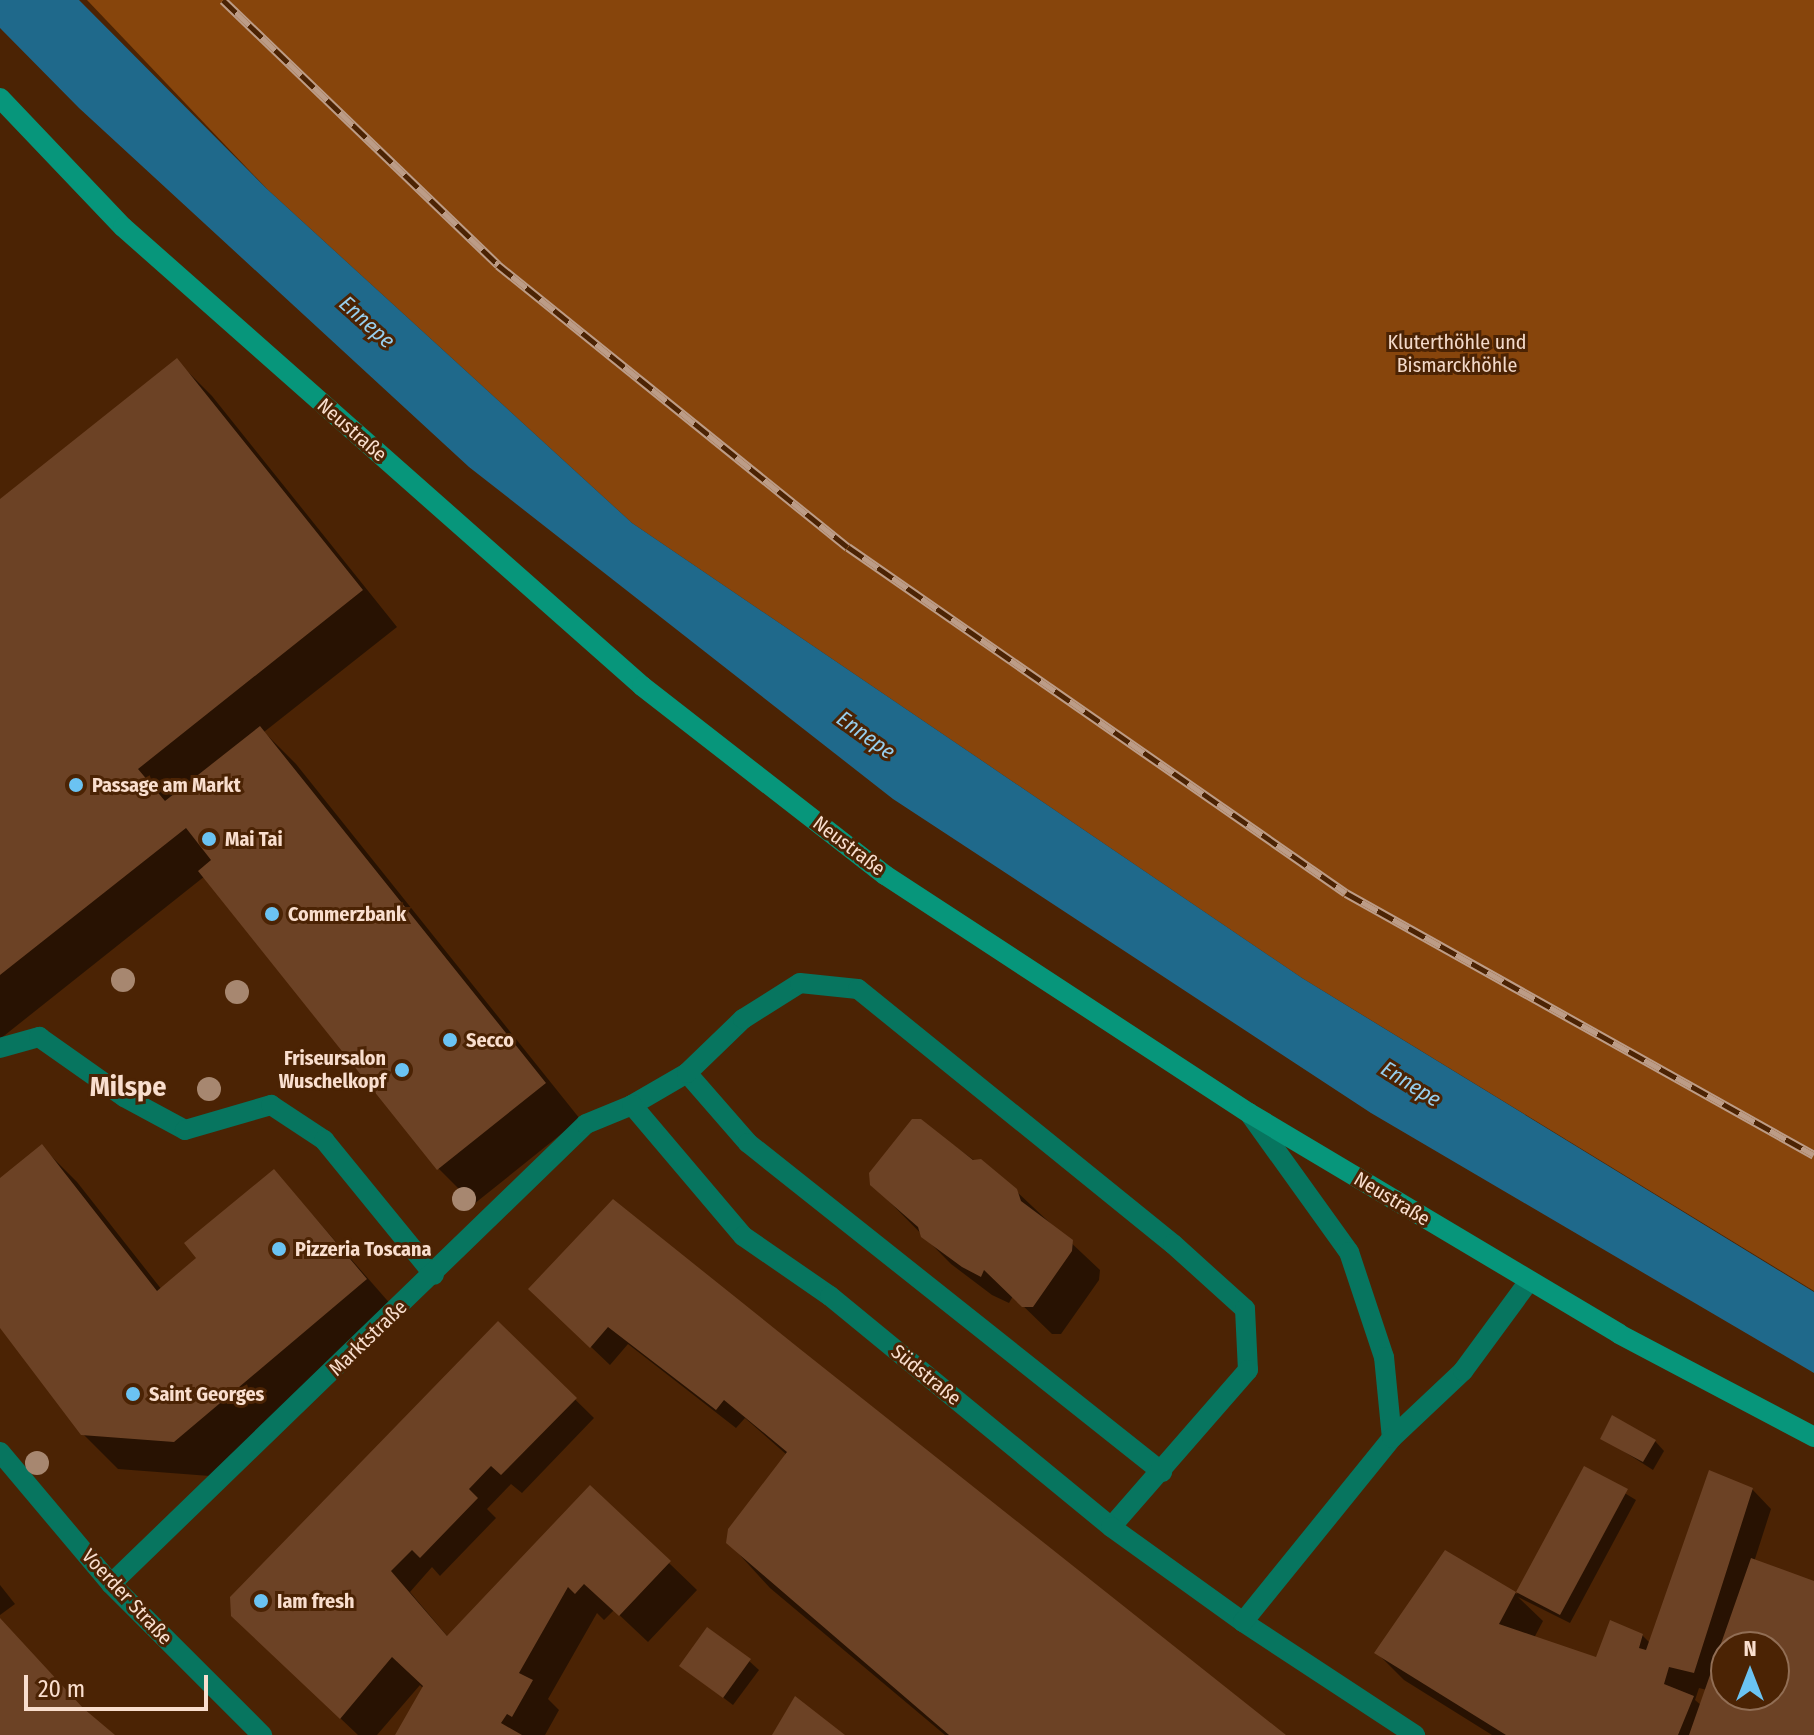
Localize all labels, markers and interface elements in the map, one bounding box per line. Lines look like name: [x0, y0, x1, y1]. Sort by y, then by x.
water label: Ennepe: [334, 290, 400, 354]
park label: Kluterthöhle und Bismarckhöhle: [1387, 330, 1527, 377]
street label: Neustraße: [312, 393, 392, 467]
water label: Ennepe: [832, 705, 900, 765]
place label: Passage am Markt: [92, 773, 241, 797]
marker: Passage am Markt: [67, 776, 85, 794]
street label: Neustraße: [808, 811, 890, 881]
place label: Mai Tai: [225, 827, 283, 851]
marker: Mai Tai: [200, 830, 218, 848]
place label: Commerzbank: [288, 902, 406, 926]
marker: Commerzbank: [263, 905, 281, 923]
place label: Secco: [466, 1028, 514, 1052]
marker: Secco: [441, 1031, 459, 1049]
place label: Friseursalon Wuschelkopf: [279, 1046, 386, 1093]
water label: Ennepe: [1376, 1055, 1446, 1113]
marker: Friseursalon Wuschelkopf: [393, 1061, 411, 1079]
district label: Milspe: [90, 1070, 166, 1104]
street label: Neustraße: [1350, 1167, 1434, 1231]
place label: Pizzeria Toscana: [295, 1237, 431, 1261]
marker: Pizzeria Toscana: [270, 1240, 288, 1258]
street label: Marktstraße: [324, 1295, 412, 1381]
street label: Südstraße: [886, 1340, 966, 1410]
place label: Saint Georges: [149, 1382, 264, 1406]
marker: Saint Georges: [124, 1385, 142, 1403]
street label: Voerder Straße: [77, 1544, 177, 1650]
place label: Iam fresh: [277, 1589, 354, 1613]
marker: Iam fresh: [252, 1592, 270, 1610]
north arrow: [1710, 1631, 1790, 1711]
text: N: [1743, 1635, 1757, 1662]
scale bar: [28, 1659, 212, 1709]
text: 20 m: [38, 1675, 85, 1703]

